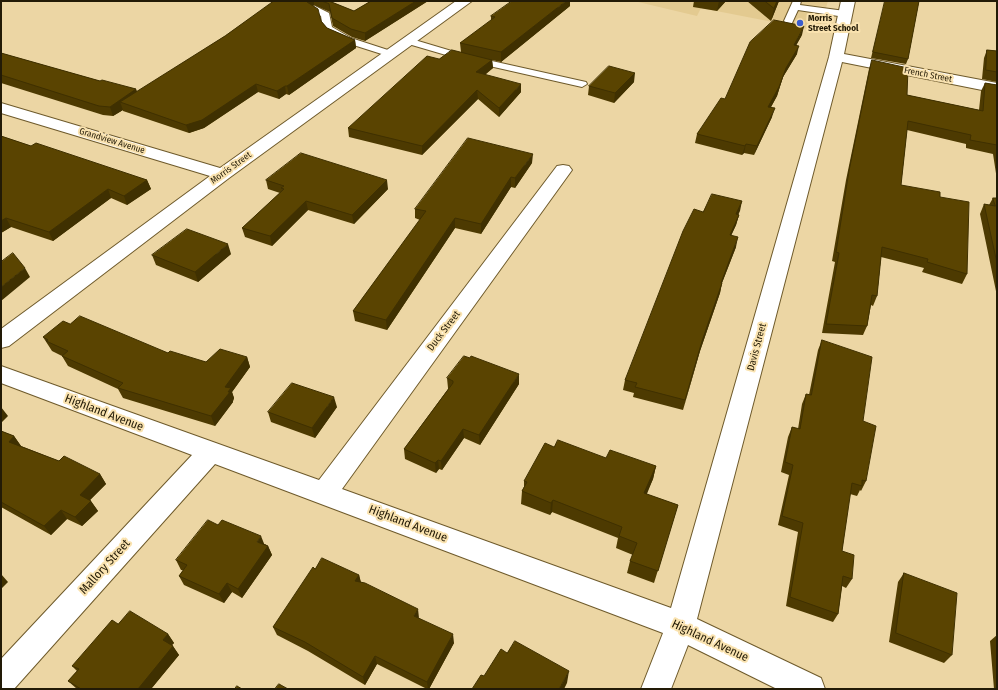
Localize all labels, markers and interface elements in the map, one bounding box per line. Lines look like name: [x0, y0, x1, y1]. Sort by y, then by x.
place label: Morris Street School: [808, 13, 858, 34]
marker: Morris Street School: [795, 18, 805, 28]
street label: French Street: [903, 65, 953, 85]
street label: Grandview Avenue: [78, 126, 146, 156]
street label: Morris Street: [209, 150, 253, 186]
street label: Duck Street: [425, 309, 463, 353]
street label: Davis Street: [745, 322, 769, 372]
street label: Highland Avenue: [63, 391, 145, 435]
street label: Highland Avenue: [367, 502, 449, 546]
street label: Mallory Street: [77, 537, 133, 597]
street label: Highland Avenue: [669, 617, 751, 665]

